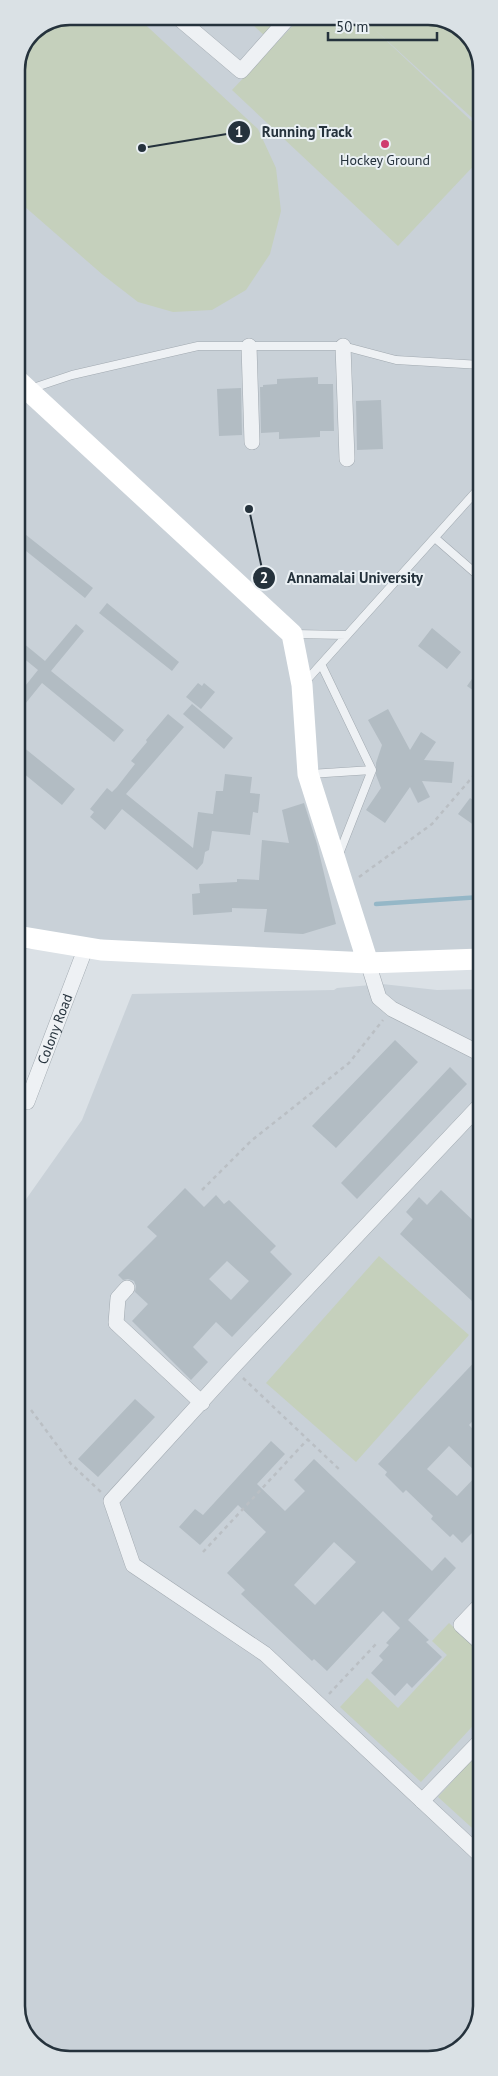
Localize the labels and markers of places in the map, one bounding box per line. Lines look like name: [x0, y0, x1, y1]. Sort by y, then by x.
callout: Running Track: [227, 117, 363, 147]
marker: Hockey Ground: [379, 138, 391, 150]
place label: Hockey Ground: [340, 151, 430, 169]
callout: Annamalai University: [252, 563, 433, 593]

